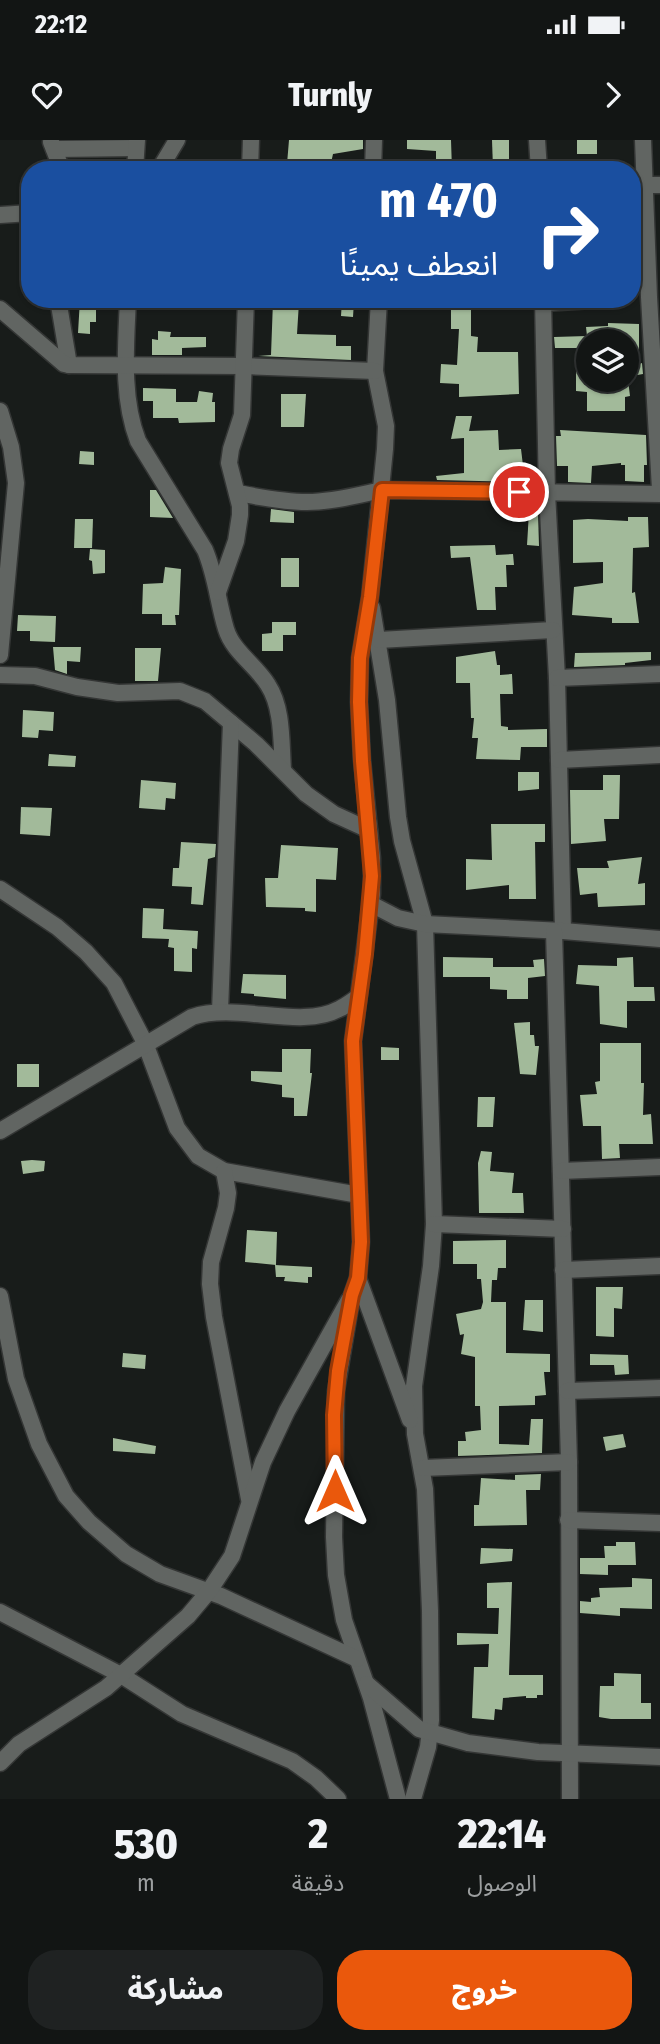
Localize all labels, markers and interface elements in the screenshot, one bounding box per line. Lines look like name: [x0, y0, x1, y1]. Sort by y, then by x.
text: 22:12: [35, 9, 87, 40]
icon: heart: [28, 76, 66, 114]
text: Turnly: [288, 76, 372, 114]
icon: forward: [594, 76, 632, 114]
text: 470 m: [379, 171, 498, 230]
icon: right: [522, 189, 613, 280]
text: انعطف يمينًا: [339, 245, 498, 283]
map controls: [576, 329, 639, 392]
button: layers: [576, 329, 639, 392]
pin: [489, 462, 549, 522]
icon: arrive: [500, 473, 538, 511]
position arrow: [298, 1454, 372, 1528]
text: 2: [308, 1809, 328, 1859]
text: 22:14: [458, 1809, 546, 1859]
text: 530: [114, 1819, 178, 1869]
text: m: [137, 1869, 155, 1897]
text: دقيقة: [292, 1869, 344, 1897]
text: الوصول: [467, 1869, 537, 1897]
button: مشاركة: [28, 1950, 323, 2030]
button: خروج: [337, 1950, 632, 2030]

